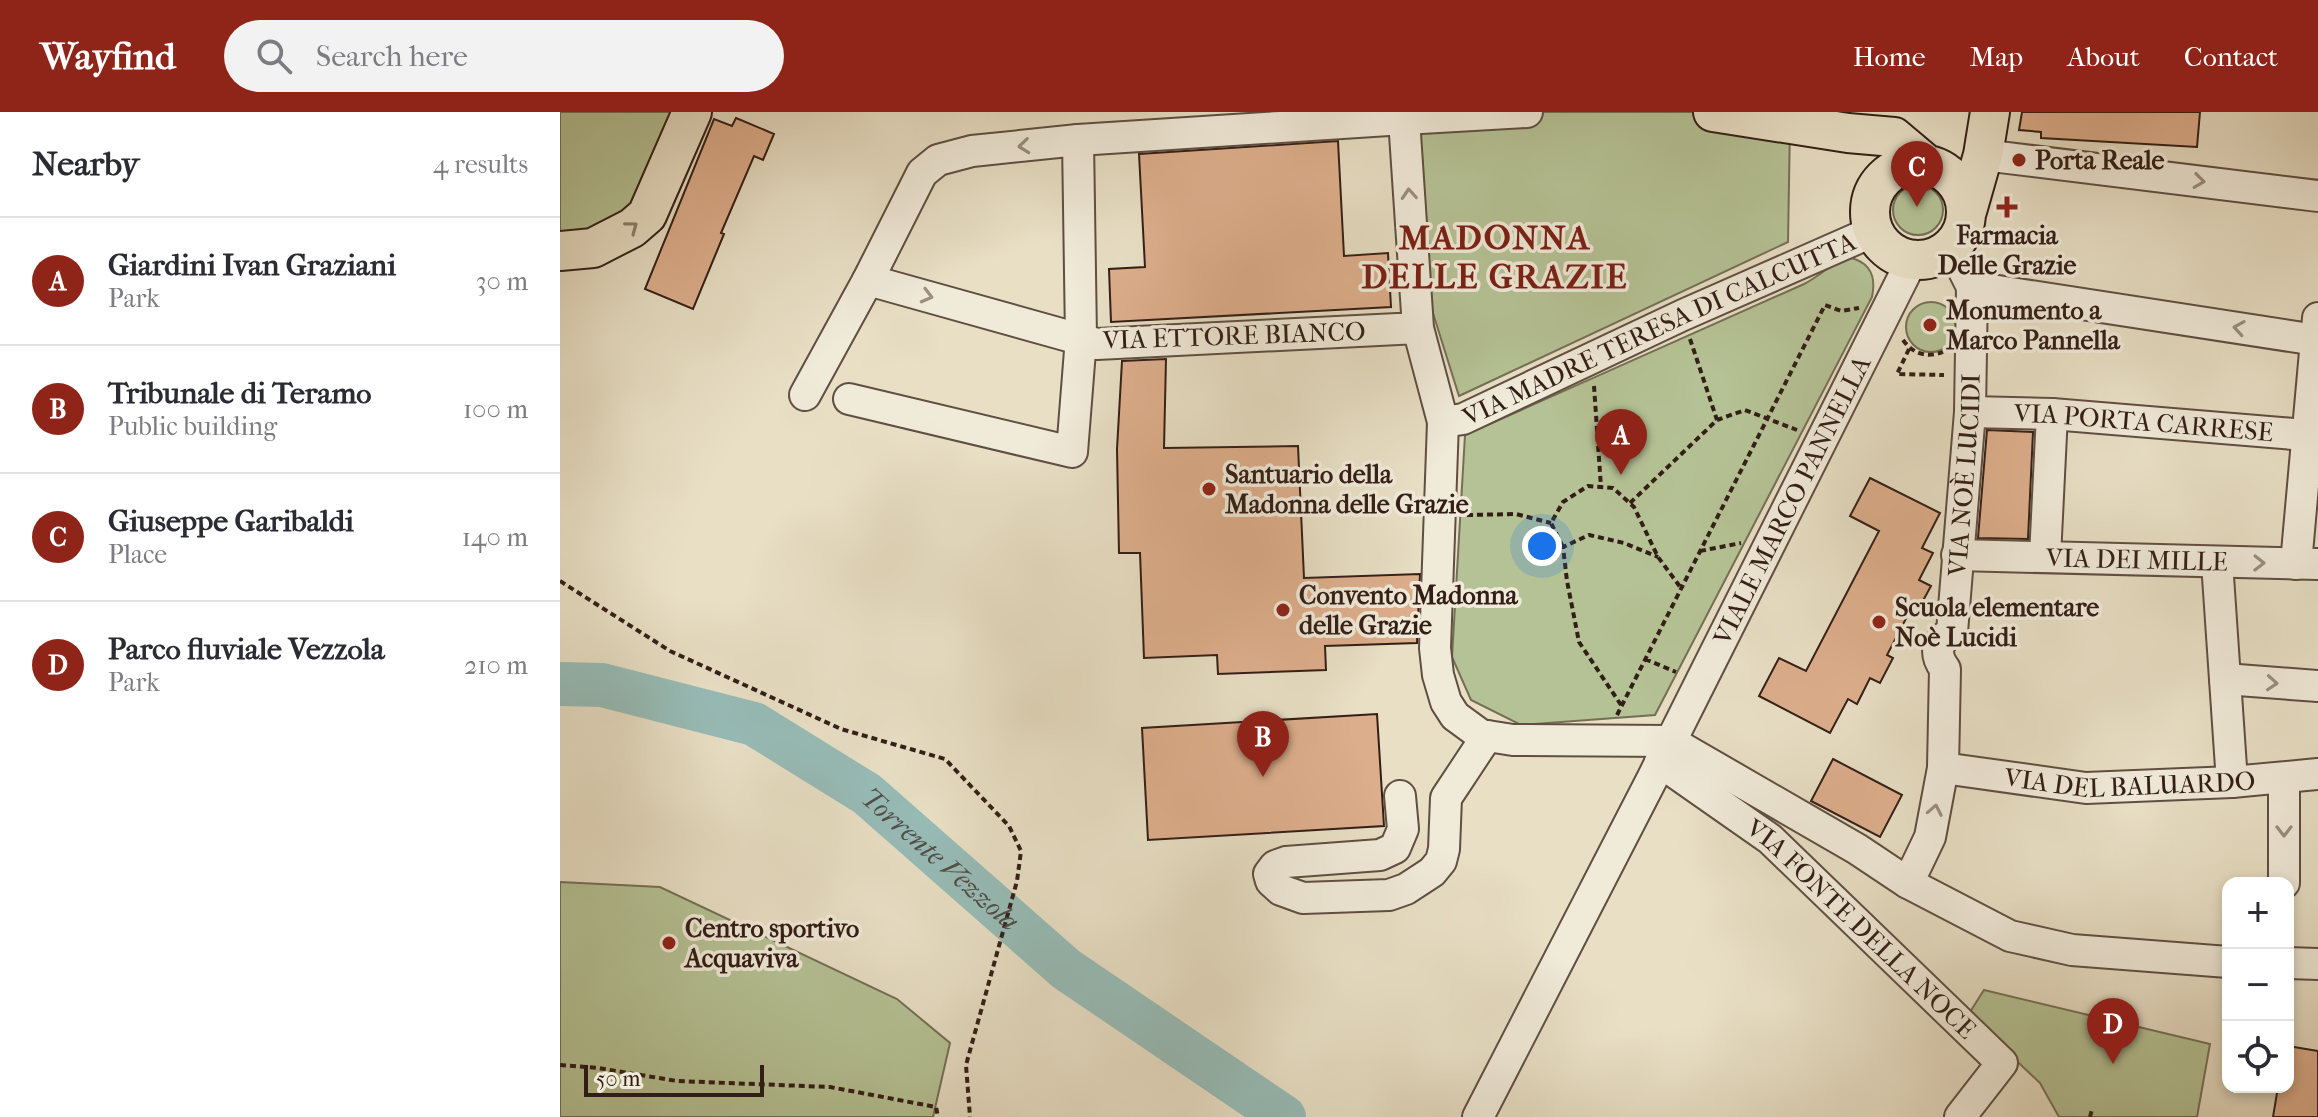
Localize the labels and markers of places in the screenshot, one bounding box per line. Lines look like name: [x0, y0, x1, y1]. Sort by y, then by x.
pin: C: [1891, 141, 1943, 207]
place label: Porta Reale: [2035, 145, 2165, 176]
marker: Porta Reale: [2010, 151, 2028, 169]
marker: Farmacia Delle Grazie: [1998, 198, 2016, 216]
place label: Farmacia Delle Grazie: [1938, 220, 2076, 281]
place label: Monumento a Marco Pannella: [1946, 295, 2121, 356]
marker: Monumento a Marco Pannella: [1921, 316, 1939, 334]
pin: A: [1595, 409, 1647, 475]
place label: Santuario della Madonna delle Grazie: [1225, 459, 1469, 520]
marker: Santuario della Madonna delle Grazie: [1200, 480, 1218, 498]
place label: Convento Madonna delle Grazie: [1299, 580, 1519, 641]
place label: Scuola elementare Noè Lucidi: [1895, 592, 2099, 653]
marker: Convento Madonna delle Grazie: [1274, 601, 1292, 619]
marker: Scuola elementare Noè Lucidi: [1870, 613, 1888, 631]
pin: B: [1237, 711, 1289, 777]
place label: Centro sportivo Acquaviva: [683, 913, 859, 974]
marker: Centro sportivo Acquaviva: [660, 934, 678, 952]
pin: D: [2087, 998, 2139, 1064]

